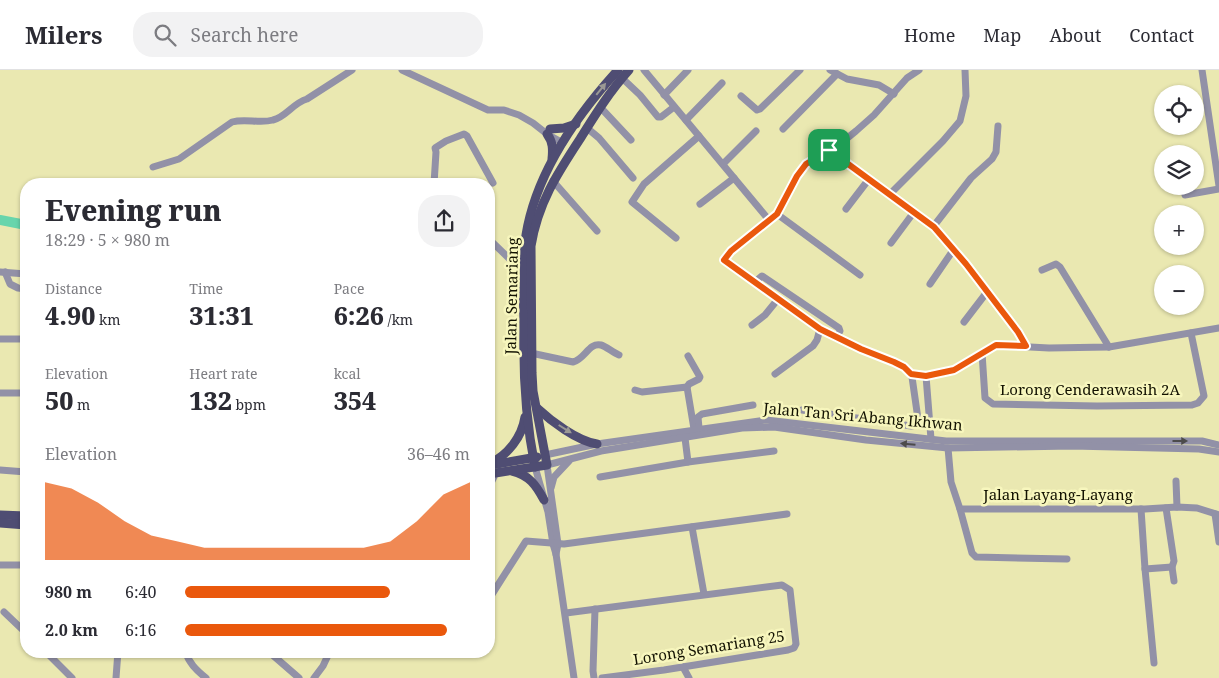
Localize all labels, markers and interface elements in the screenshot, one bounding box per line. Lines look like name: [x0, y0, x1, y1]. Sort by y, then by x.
search box: [133, 12, 483, 57]
text: Milers: [25, 18, 103, 51]
icon: search: [151, 21, 179, 49]
text: Search here: [191, 22, 298, 48]
text: Home: [904, 23, 955, 47]
text: Map: [983, 23, 1021, 47]
text: About: [1049, 23, 1101, 47]
text: Contact: [1129, 23, 1194, 47]
one-way arrow: [596, 83, 607, 96]
map controls: [1154, 85, 1204, 315]
button: locate: [1154, 85, 1204, 135]
pin: [808, 129, 850, 171]
icon: arrive: [815, 136, 843, 164]
button: layers: [1154, 145, 1204, 195]
text: Evening run: [45, 191, 222, 229]
button: share: [418, 195, 470, 247]
button: +: [1154, 205, 1204, 255]
text: 18:29 · 5 × 980 m: [45, 229, 170, 251]
street label: Jalan Semariang: [500, 237, 522, 356]
button: −: [1154, 265, 1204, 315]
text: Distance: [45, 279, 102, 298]
text: Time: [189, 279, 223, 298]
text: Pace: [334, 279, 364, 298]
text: 4.90: [45, 298, 95, 332]
text: 31:31: [189, 298, 254, 332]
text: 6:26: [334, 298, 384, 332]
text: km: [95, 310, 120, 329]
text: /km: [384, 310, 413, 329]
text: Elevation: [45, 364, 108, 383]
text: Heart rate: [189, 364, 258, 383]
text: kcal: [334, 364, 361, 383]
street label: Lorong Cenderawasih 2A: [1000, 379, 1180, 399]
text: 50: [45, 383, 73, 417]
text: 132: [189, 383, 232, 417]
text: 354: [334, 383, 376, 417]
text: m: [73, 395, 90, 414]
text: bpm: [232, 395, 266, 414]
street label: Jalan Tan Sri Abang Ikhwan: [762, 397, 964, 435]
one-way arrow: [558, 425, 572, 434]
one-way arrow: [1172, 437, 1188, 445]
one-way arrow: [900, 440, 916, 448]
text: Elevation: [45, 443, 117, 465]
text: 36–46 m: [407, 443, 470, 465]
street label: Jalan Layang-Layang: [982, 484, 1133, 504]
text: 980 m: [45, 581, 92, 603]
text: 6:40: [125, 581, 156, 603]
text: 2.0 km: [45, 619, 98, 641]
text: 6:16: [125, 619, 156, 641]
street label: Lorong Semariang 25: [632, 625, 786, 669]

